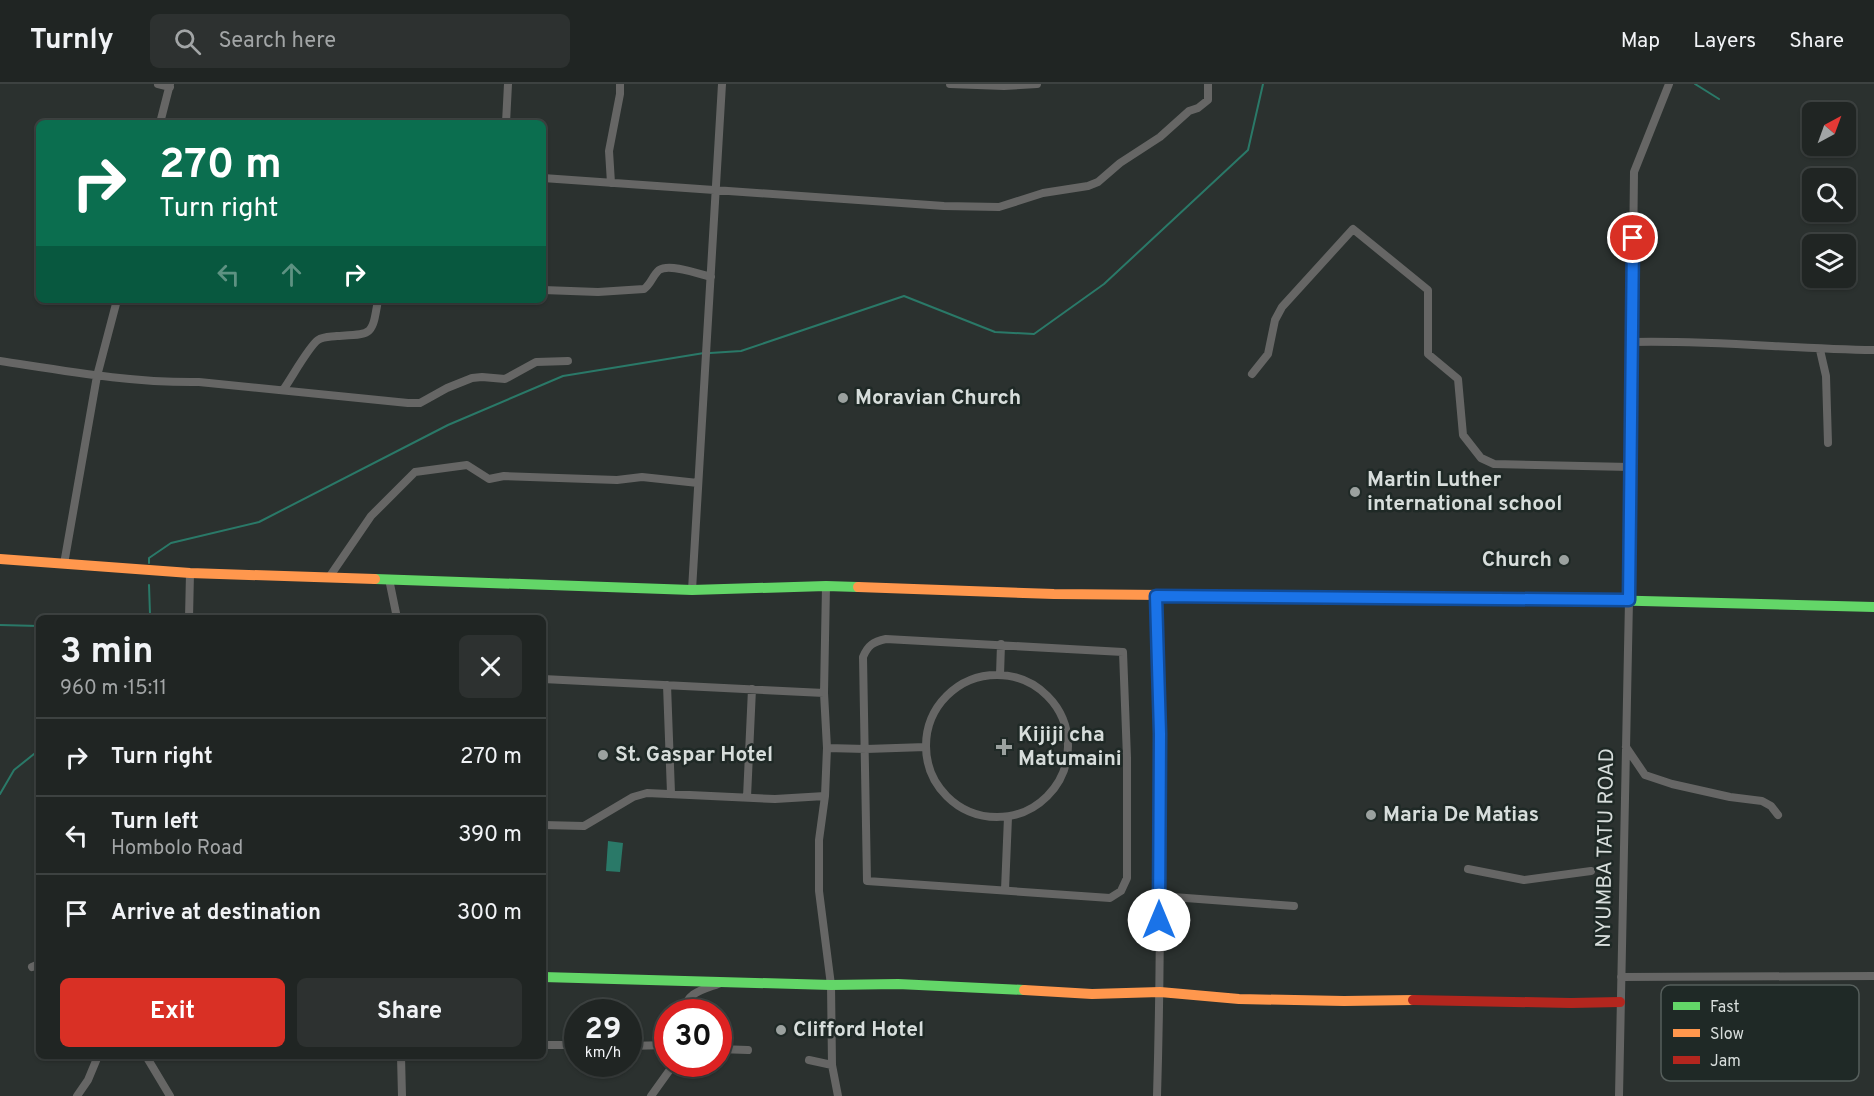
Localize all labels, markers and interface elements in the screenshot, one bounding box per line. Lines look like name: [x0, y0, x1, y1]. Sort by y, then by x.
search box: [150, 14, 570, 68]
text: Turnly: [30, 23, 114, 59]
icon: search: [171, 25, 204, 58]
text: Search here: [219, 28, 336, 55]
text: Map: [1621, 28, 1660, 55]
text: Layers: [1693, 28, 1756, 55]
text: Share: [1789, 28, 1844, 55]
north arrow: [1802, 102, 1856, 156]
map controls: [1802, 102, 1856, 288]
text: 270 m: [159, 140, 282, 193]
icon: right: [60, 144, 138, 222]
button: search: [1802, 168, 1856, 222]
text: Turn right: [159, 192, 278, 226]
pin: [1607, 212, 1658, 263]
icon: arrive: [1616, 221, 1649, 254]
button: layers: [1802, 234, 1856, 288]
icon: left: [212, 258, 245, 291]
icon: ahead: [275, 258, 308, 291]
icon: right: [338, 258, 371, 291]
place label: Moravian Church: [855, 385, 1021, 412]
marker: Moravian Church: [836, 391, 850, 405]
place label: Martin Luther international school: [1367, 467, 1562, 518]
marker: Martin Luther international school: [1348, 485, 1362, 499]
place label: Church: [1482, 547, 1552, 574]
marker: Church: [1557, 553, 1571, 567]
text: 3 min: [60, 630, 154, 676]
button: close: [459, 635, 522, 698]
text: 960 m · 15:11: [60, 676, 167, 702]
place label: Kijiji cha Matumaini: [1018, 722, 1122, 773]
marker: Kijiji cha Matumaini: [995, 738, 1013, 756]
icon: right: [60, 741, 93, 774]
place label: St. Gaspar Hotel: [615, 742, 773, 769]
text: Turn right: [111, 744, 213, 771]
text: 270 m: [460, 744, 522, 771]
marker: St. Gaspar Hotel: [596, 748, 610, 762]
street label: NYUMBA TATU ROAD: [1591, 748, 1621, 948]
place label: Maria De Matias: [1383, 802, 1539, 829]
marker: Maria De Matias: [1364, 808, 1378, 822]
text: Turn left: [111, 809, 199, 836]
icon: left: [60, 819, 93, 852]
text: 390 m: [458, 822, 522, 849]
text: Hombolo Road: [111, 836, 243, 862]
position arrow: [1127, 888, 1191, 952]
icon: arrive: [60, 897, 93, 930]
text: Arrive at destination: [111, 900, 321, 927]
text: 300 m: [457, 900, 522, 927]
button: Exit: [60, 978, 285, 1047]
button: Share: [297, 978, 522, 1047]
legend: [1661, 985, 1859, 1081]
text: Fast: [1710, 998, 1740, 1018]
speed limit sign: 30: [654, 999, 732, 1077]
text: 29: [585, 1012, 621, 1049]
place label: Clifford Hotel: [793, 1017, 924, 1044]
marker: Clifford Hotel: [774, 1023, 788, 1037]
text: Slow: [1710, 1025, 1744, 1045]
text: km/h: [585, 1044, 621, 1063]
text: Jam: [1710, 1052, 1741, 1072]

